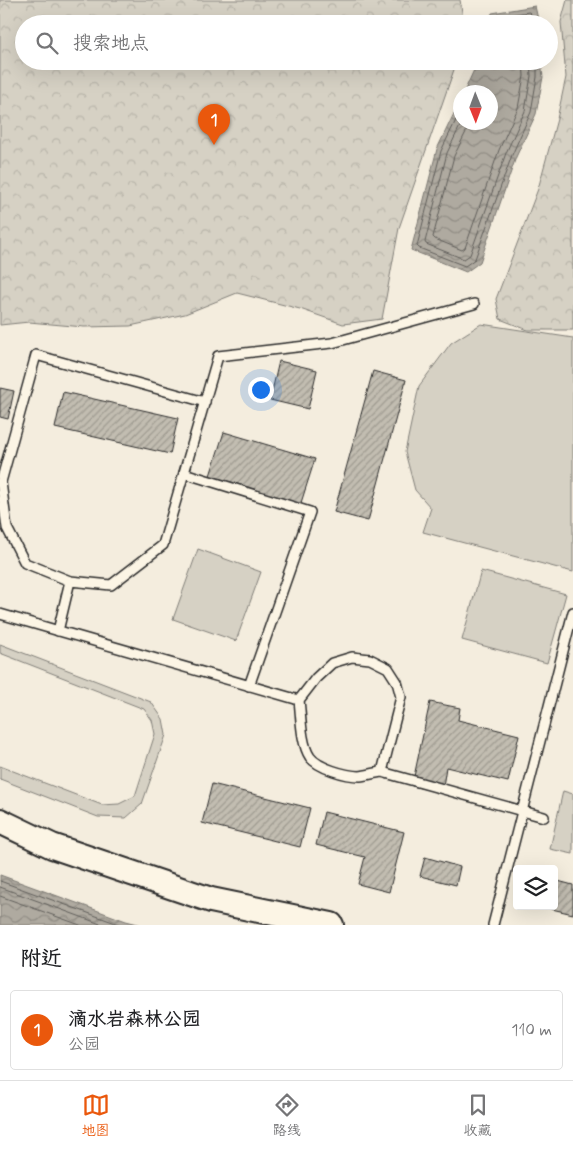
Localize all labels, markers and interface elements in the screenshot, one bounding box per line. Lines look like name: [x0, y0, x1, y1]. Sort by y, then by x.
search box: [15, 15, 558, 70]
icon: search: [33, 29, 61, 57]
text: 搜索地点: [73, 31, 149, 56]
north arrow: [453, 85, 498, 130]
pin: 1: [198, 104, 230, 145]
your location: [248, 377, 274, 403]
map controls: [513, 865, 558, 910]
button: layers: [513, 865, 558, 910]
text: 附近: [20, 945, 62, 973]
text: 滴水岩森林公园: [68, 1007, 201, 1032]
text: 1: [33, 1020, 41, 1041]
text: 110 m: [511, 1020, 552, 1041]
text: 公园: [68, 1034, 100, 1055]
tab: 地图: [82, 1091, 110, 1140]
tab: 路线: [273, 1091, 301, 1140]
tab: 收藏: [464, 1091, 492, 1140]

